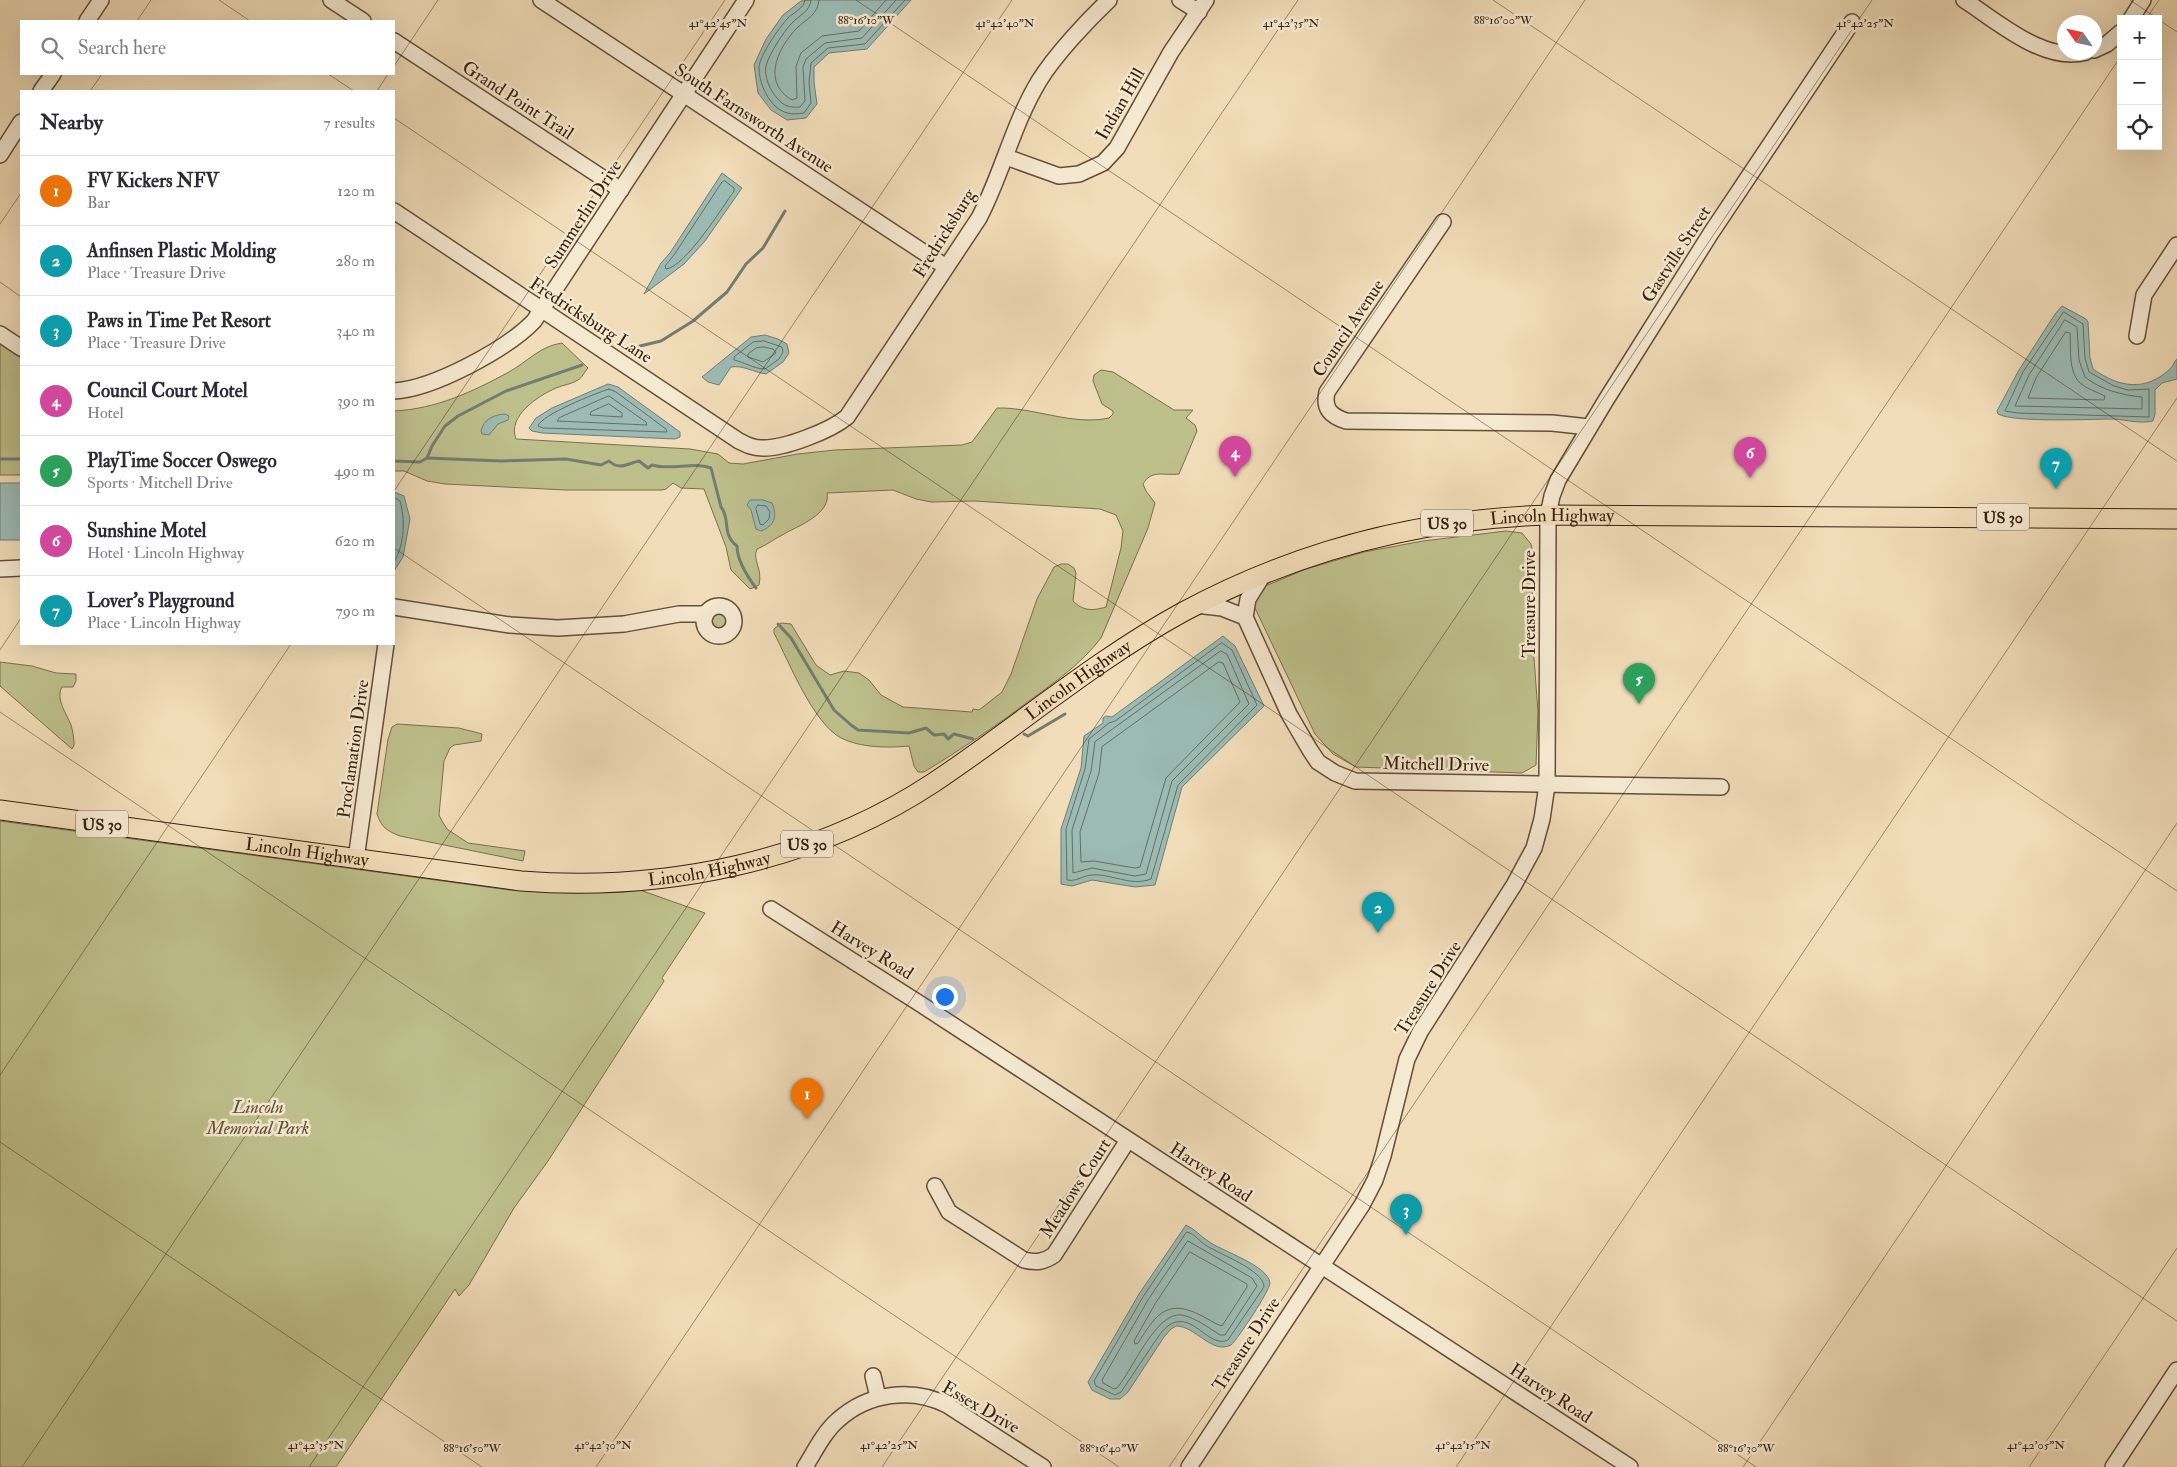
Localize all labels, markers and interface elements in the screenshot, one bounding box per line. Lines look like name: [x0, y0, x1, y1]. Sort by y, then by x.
text: 88°16'10"W: [838, 13, 895, 28]
text: 88°16'00"W: [1474, 13, 1533, 28]
north arrow: [2057, 15, 2102, 60]
map controls: [2117, 15, 2162, 150]
button: +: [2117, 15, 2162, 60]
text: 41°42'45"N: [689, 16, 747, 31]
text: 41°42'40"N: [975, 16, 1035, 31]
text: 41°42'35"N: [1263, 16, 1319, 31]
text: 41°42'25"N: [1836, 16, 1894, 31]
search box: [20, 20, 395, 75]
icon: search: [38, 34, 66, 62]
text: Search here: [78, 36, 166, 60]
street label: Grand Point Trail: [458, 56, 578, 145]
street label: South Farnsworth Avenue: [670, 58, 838, 179]
button: −: [2117, 60, 2162, 105]
street label: Indian Hill: [1091, 64, 1150, 144]
button: locate: [2117, 105, 2162, 150]
text: Nearby: [40, 109, 103, 136]
text: 7 results: [323, 113, 375, 133]
street label: Summerlin Drive: [540, 155, 627, 273]
text: FV Kickers NFV: [87, 169, 219, 193]
text: 1: [53, 181, 59, 201]
text: 120 m: [337, 181, 375, 201]
street label: Fredricksburg: [908, 183, 981, 282]
text: Bar: [87, 193, 110, 213]
street label: Gastville Street: [1637, 201, 1716, 307]
text: Anfinsen Plastic Molding: [87, 239, 276, 263]
text: 2: [52, 251, 60, 271]
text: 280 m: [335, 251, 375, 271]
text: Place · Treasure Drive: [87, 263, 226, 283]
street label: Fredricksburg Lane: [525, 272, 657, 369]
street label: Council Avenue: [1307, 275, 1390, 382]
text: Paws in Time Pet Resort: [87, 309, 271, 333]
text: 3: [53, 321, 59, 341]
text: 340 m: [336, 321, 375, 341]
text: Place · Treasure Drive: [87, 333, 226, 353]
text: Council Court Motel: [87, 379, 248, 403]
text: 4: [52, 391, 60, 411]
text: 390 m: [337, 391, 375, 411]
text: Hotel: [87, 403, 124, 423]
pin: 4: [1219, 436, 1251, 477]
pin: 6: [1734, 437, 1766, 478]
pin: 7: [2040, 448, 2072, 489]
text: PlayTime Soccer Oswego: [87, 449, 277, 473]
text: 5: [52, 461, 60, 481]
text: 490 m: [334, 461, 375, 481]
text: Sports · Mitchell Drive: [87, 473, 233, 493]
street label: Lincoln Highway: [1489, 504, 1615, 531]
road number: US 30: [1977, 504, 2029, 530]
road number: US 30: [1421, 509, 1473, 536]
text: Sunshine Motel: [87, 519, 206, 543]
text: 6: [52, 531, 60, 551]
text: 620 m: [335, 531, 375, 551]
text: Hotel · Lincoln Highway: [87, 543, 244, 563]
street label: Treasure Drive: [1518, 550, 1541, 658]
text: Lover's Playground: [87, 589, 234, 613]
text: 7: [52, 601, 60, 621]
text: 790 m: [335, 601, 375, 621]
text: Place · Lincoln Highway: [87, 613, 241, 633]
street label: Lincoln Highway: [1021, 634, 1137, 725]
pin: 5: [1623, 663, 1655, 704]
street label: Proclamation Drive: [332, 678, 375, 820]
street label: Mitchell Drive: [1383, 752, 1490, 777]
road number: US 30: [76, 811, 128, 838]
road number: US 30: [781, 831, 833, 858]
street label: Lincoln Highway: [244, 833, 371, 872]
street label: Lincoln Highway: [647, 846, 774, 892]
pin: 2: [1362, 892, 1394, 933]
street label: Harvey Road: [826, 916, 918, 985]
street label: Treasure Drive: [1390, 936, 1467, 1040]
your location: [932, 984, 958, 1010]
pin: 1: [791, 1078, 823, 1119]
park label: Lincoln Memorial Park: [206, 1096, 309, 1140]
street label: Meadows Court: [1035, 1134, 1116, 1242]
street label: Harvey Road: [1165, 1137, 1256, 1208]
pin: 3: [1390, 1194, 1422, 1235]
street label: Treasure Drive: [1207, 1292, 1286, 1396]
street label: Harvey Road: [1505, 1358, 1596, 1429]
street label: Essex Drive: [938, 1376, 1024, 1439]
text: 41°42'35"N: [288, 1438, 344, 1453]
text: 41°42'30"N: [574, 1438, 632, 1453]
text: 41°42'25"N: [860, 1438, 918, 1453]
text: 41°42'15"N: [1435, 1438, 1491, 1453]
text: 41°42'05"N: [2007, 1438, 2065, 1453]
text: 88°16'50"W: [443, 1441, 502, 1456]
text: 88°16'40"W: [1080, 1441, 1139, 1456]
text: 88°16'30"W: [1717, 1441, 1775, 1456]

